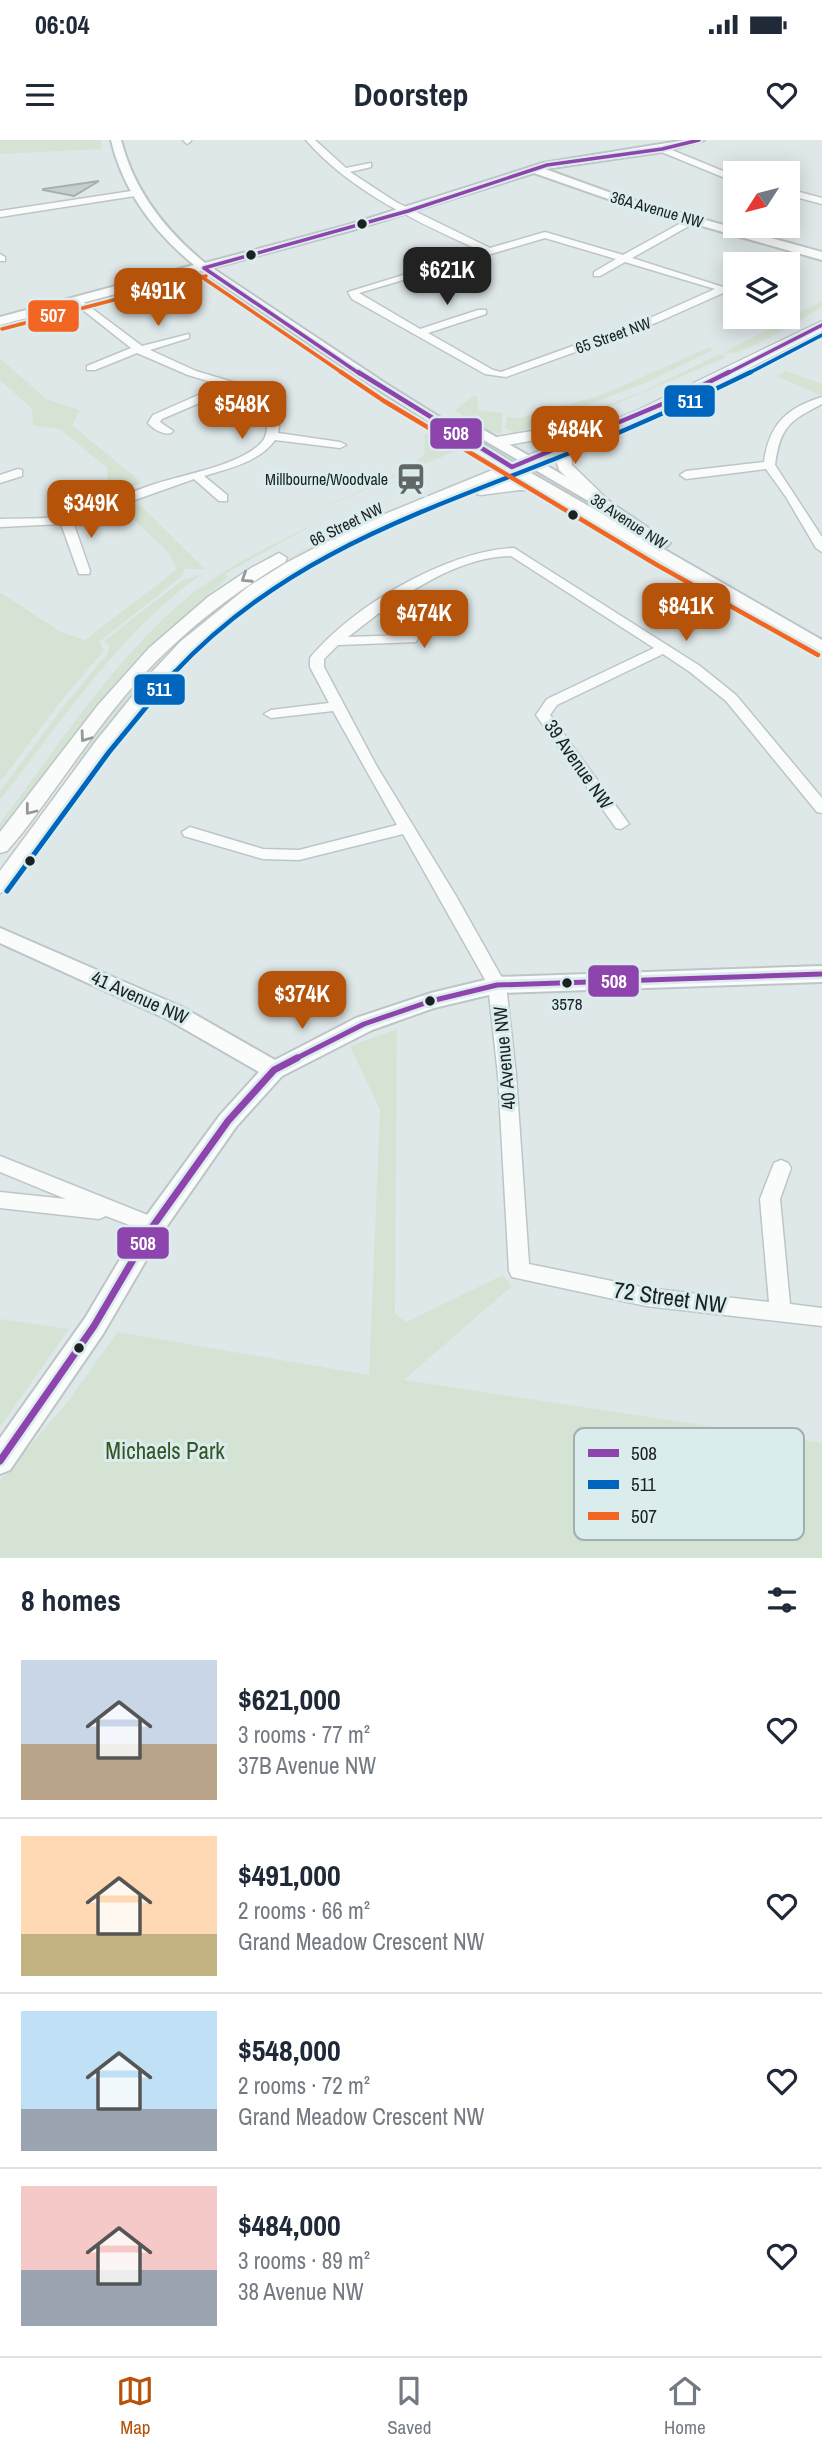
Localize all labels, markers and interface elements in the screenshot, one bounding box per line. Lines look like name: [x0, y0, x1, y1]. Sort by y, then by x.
text: 06:04: [35, 7, 90, 42]
text: Doorstep: [353, 73, 469, 116]
icon: menu: [21, 76, 59, 114]
icon: heart: [763, 76, 801, 114]
north arrow: [723, 161, 800, 238]
map controls: [723, 161, 800, 329]
street label: 36A Avenue NW: [608, 185, 706, 233]
unlabelled marker: [355, 217, 369, 231]
unlabelled marker: [244, 248, 258, 262]
pin: $621K: [398, 248, 496, 307]
button: layers: [723, 252, 800, 329]
text: $621K: [419, 254, 475, 285]
pin: $491K: [109, 268, 207, 328]
text: $491K: [130, 275, 186, 306]
line badge: 507: [27, 299, 80, 333]
text: 507: [40, 302, 66, 328]
street label: 65 Street NW: [572, 311, 654, 359]
pin: $548K: [193, 382, 291, 441]
line badge: 511: [663, 384, 716, 418]
text: $548K: [214, 388, 270, 419]
text: 511: [677, 388, 703, 414]
pin: $484K: [526, 406, 624, 466]
text: $484K: [547, 413, 603, 444]
line badge: 508: [429, 417, 483, 450]
text: 508: [443, 420, 469, 446]
station icon: Millbourne/Woodvale: [394, 462, 428, 496]
place label: Millbourne/Woodvale: [265, 468, 388, 490]
pin: $349K: [42, 480, 140, 540]
text: $349K: [63, 487, 119, 518]
street label: 38 Avenue NW: [586, 488, 672, 554]
street label: 66 Street NW: [306, 497, 387, 551]
unlabelled marker: [566, 508, 580, 522]
one-way arrow: [240, 570, 253, 583]
pin: $841K: [637, 584, 735, 643]
pin: $474K: [375, 590, 473, 650]
text: $841K: [658, 590, 714, 621]
text: $474K: [396, 597, 452, 628]
line badge: 511: [133, 673, 186, 706]
text: 511: [146, 676, 172, 702]
street label: 39 Avenue NW: [539, 714, 620, 814]
one-way arrow: [81, 729, 93, 742]
one-way arrow: [25, 803, 38, 815]
unlabelled marker: [23, 854, 37, 868]
street label: 41 Avenue NW: [87, 964, 193, 1030]
line badge: 508: [587, 964, 640, 998]
text: 508: [601, 968, 627, 994]
pin: $374K: [253, 972, 351, 1031]
marker: 3578: [560, 976, 574, 990]
text: $374K: [274, 978, 330, 1009]
place label: 3578: [551, 992, 583, 1015]
unlabelled marker: [423, 994, 437, 1008]
street label: 40 Avenue NW: [487, 1005, 521, 1111]
line badge: 508: [116, 1226, 170, 1260]
text: 508: [130, 1230, 156, 1256]
street label: 72 Street NW: [612, 1274, 728, 1320]
unlabelled marker: [72, 1341, 86, 1355]
legend: [574, 1428, 804, 1540]
park label: Michaels Park: [105, 1435, 225, 1466]
text: 508: [631, 1440, 657, 1466]
text: 511: [631, 1471, 656, 1497]
text: 507: [631, 1503, 657, 1529]
text: 8 homes: [21, 1580, 121, 1620]
icon: filters: [763, 1581, 801, 1619]
text: $621,000: [238, 1679, 341, 1719]
icon: home: [77, 1688, 161, 1772]
icon: heart: [763, 1711, 801, 1749]
text: 3 rooms · 77 m²: [238, 1719, 370, 1750]
text: 37B Avenue NW: [238, 1750, 376, 1781]
text: $491,000: [238, 1855, 341, 1895]
icon: home: [77, 1864, 161, 1948]
icon: heart: [763, 1887, 801, 1925]
text: 2 rooms · 66 m²: [238, 1895, 370, 1926]
text: Grand Meadow Crescent NW: [238, 1926, 484, 1957]
text: $548,000: [238, 2030, 341, 2070]
icon: home: [77, 2039, 161, 2123]
icon: heart: [763, 2062, 801, 2100]
text: 2 rooms · 72 m²: [238, 2070, 370, 2101]
text: Grand Meadow Crescent NW: [238, 2101, 484, 2132]
text: $484,000: [238, 2205, 341, 2245]
icon: home: [77, 2214, 161, 2298]
icon: heart: [763, 2237, 801, 2275]
text: 3 rooms · 89 m²: [238, 2245, 370, 2276]
text: 38 Avenue NW: [238, 2276, 364, 2307]
tab: Map: [116, 2372, 154, 2440]
tab: Saved: [387, 2372, 431, 2440]
tab: Home: [664, 2372, 706, 2440]

